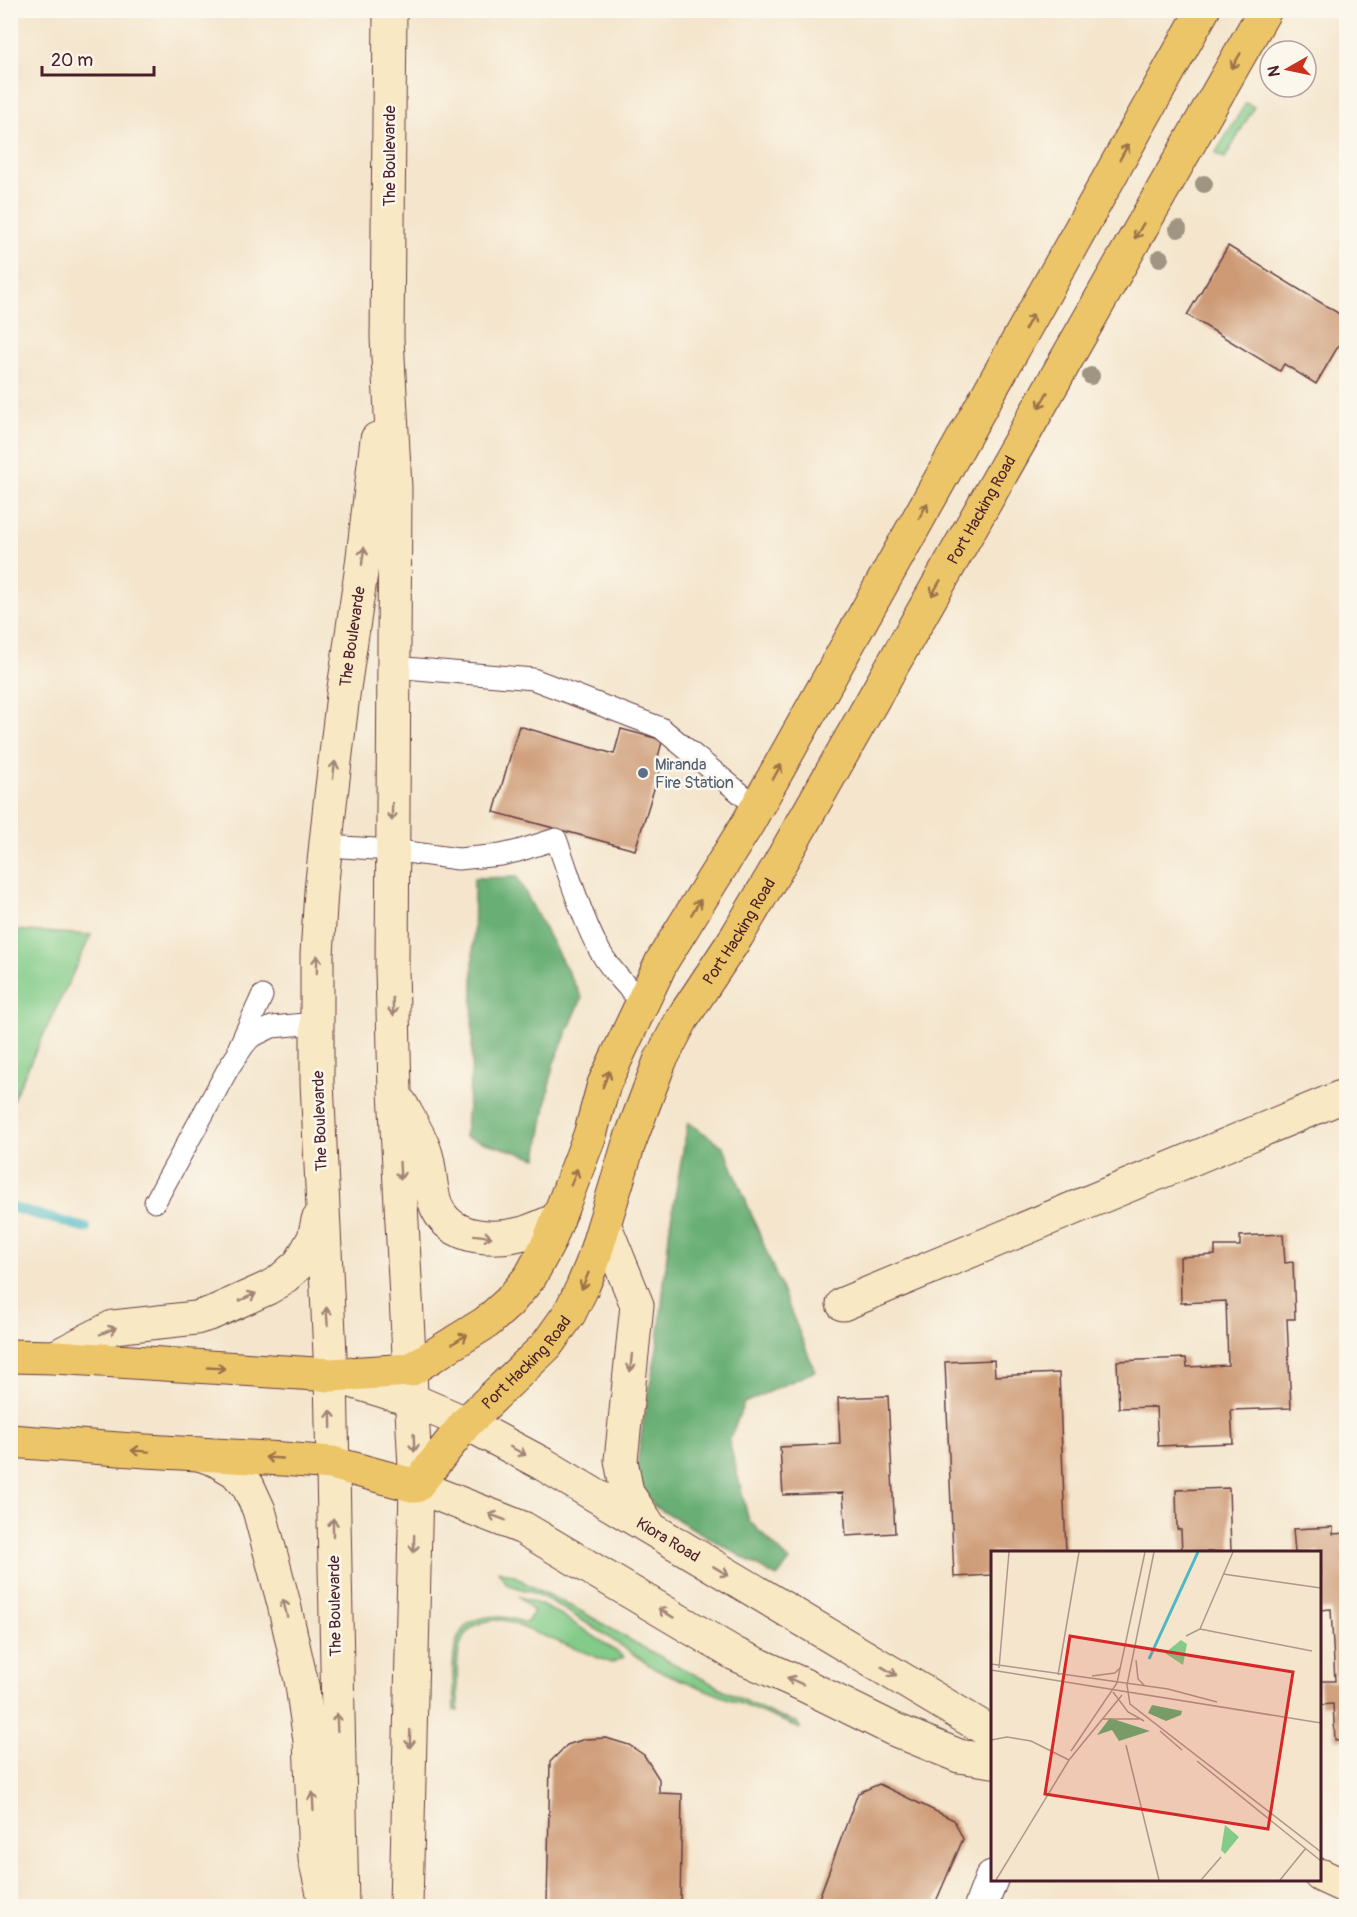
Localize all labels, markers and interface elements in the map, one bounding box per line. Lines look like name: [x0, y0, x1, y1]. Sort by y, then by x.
scale bar: [42, 39, 154, 77]
north arrow: [1258, 39, 1318, 99]
text: 20 m: [51, 49, 93, 72]
one-way arrow: [1230, 52, 1242, 69]
text: N: [1263, 64, 1285, 78]
street label: The Boulevarde: [380, 105, 400, 207]
one-way arrow: [1118, 144, 1130, 161]
one-way arrow: [1133, 222, 1145, 239]
one-way arrow: [1023, 314, 1035, 331]
one-way arrow: [1037, 391, 1049, 408]
street label: Port Hacking Road: [943, 452, 1021, 568]
one-way arrow: [918, 502, 929, 520]
one-way arrow: [358, 547, 369, 567]
one-way arrow: [930, 579, 942, 596]
street label: The Boulevarde: [335, 585, 370, 688]
place label: Miranda Fire Station: [655, 755, 734, 793]
one-way arrow: [329, 761, 340, 781]
one-way arrow: [771, 764, 783, 781]
marker: Miranda Fire Station: [636, 766, 650, 780]
one-way arrow: [386, 802, 398, 822]
street label: Port Hacking Road: [699, 875, 780, 989]
one-way arrow: [691, 899, 703, 916]
one-way arrow: [311, 955, 323, 975]
one-way arrow: [387, 997, 399, 1017]
street label: The Boulevarde: [308, 1070, 332, 1172]
one-way arrow: [601, 1071, 612, 1089]
one-way arrow: [394, 1160, 405, 1180]
one-way arrow: [569, 1168, 580, 1187]
one-way arrow: [472, 1231, 492, 1242]
one-way arrow: [579, 1271, 590, 1289]
one-way arrow: [239, 1290, 257, 1302]
one-way arrow: [321, 1307, 332, 1327]
street label: Port Hacking Road: [478, 1312, 576, 1414]
one-way arrow: [98, 1325, 116, 1336]
one-way arrow: [451, 1332, 468, 1344]
one-way arrow: [625, 1353, 636, 1373]
one-way arrow: [205, 1362, 225, 1373]
one-way arrow: [325, 1410, 337, 1430]
one-way arrow: [408, 1433, 419, 1452]
one-way arrow: [131, 1445, 151, 1456]
one-way arrow: [508, 1446, 526, 1457]
one-way arrow: [264, 1453, 284, 1464]
one-way arrow: [488, 1511, 506, 1522]
street label: Kiora Road: [632, 1513, 704, 1567]
one-way arrow: [327, 1517, 339, 1537]
one-way arrow: [409, 1534, 420, 1554]
inset map: [991, 1551, 1321, 1881]
street label: The Boulevarde: [324, 1555, 346, 1657]
one-way arrow: [712, 1565, 729, 1577]
one-way arrow: [279, 1599, 291, 1618]
one-way arrow: [658, 1607, 675, 1619]
one-way arrow: [880, 1665, 897, 1677]
one-way arrow: [787, 1674, 805, 1686]
one-way arrow: [332, 1713, 343, 1733]
one-way arrow: [404, 1729, 416, 1749]
one-way arrow: [308, 1791, 319, 1811]

